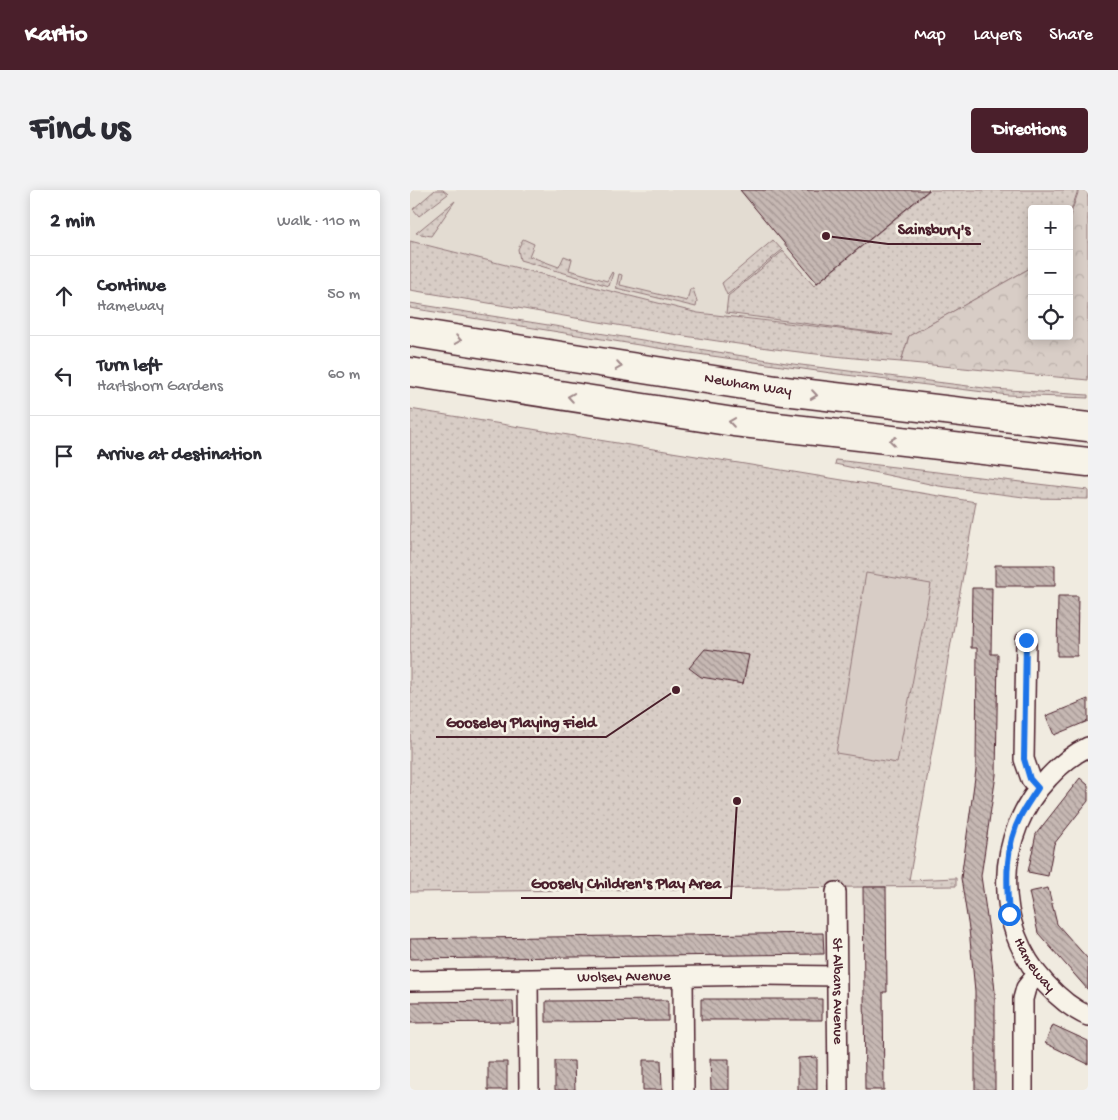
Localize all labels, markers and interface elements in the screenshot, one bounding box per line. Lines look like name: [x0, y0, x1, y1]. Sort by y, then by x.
text: Kartio: [25, 21, 88, 50]
text: Map: [914, 25, 946, 46]
text: Layers: [974, 25, 1021, 46]
text: Share: [1049, 25, 1093, 46]
button: Directions: [971, 108, 1088, 153]
text: Find us: [30, 110, 130, 151]
map controls: [1028, 205, 1073, 340]
button: +: [1028, 205, 1073, 250]
text: 2 min: [50, 210, 95, 235]
text: Walk · 110 m: [277, 213, 360, 232]
callout: Sainsbury's: [888, 213, 981, 244]
text: Sainsbury's: [898, 222, 971, 241]
button: −: [1028, 250, 1073, 295]
text: Continue: [97, 275, 166, 298]
icon: ahead: [50, 282, 78, 310]
text: 50 m: [327, 286, 360, 305]
button: locate: [1028, 295, 1073, 340]
text: Hameway: [97, 298, 164, 317]
one-way arrow: [454, 334, 462, 344]
text: Turn left: [97, 355, 161, 378]
one-way arrow: [614, 360, 623, 370]
icon: left: [50, 362, 78, 390]
text: 60 m: [328, 366, 360, 385]
street label: Newham Way: [703, 370, 793, 401]
text: Hartshorn Gardens: [97, 378, 223, 397]
one-way arrow: [810, 389, 818, 400]
one-way arrow: [567, 392, 575, 403]
one-way arrow: [727, 417, 735, 428]
one-way arrow: [889, 436, 897, 447]
icon: arrive: [50, 442, 78, 470]
text: Arrive at destination: [97, 444, 261, 467]
route end: [1015, 629, 1038, 652]
callout: Gooseley Playing Field: [436, 706, 606, 737]
text: Gooseley Playing Field: [446, 715, 598, 734]
callout: Goosely Children's Play Area: [521, 867, 731, 898]
text: Goosely Children's Play Area: [531, 876, 722, 895]
route start: [998, 903, 1021, 926]
street label: Hameway: [1009, 935, 1059, 997]
street label: St Albans Avenue: [827, 938, 847, 1045]
street label: Wolsey Avenue: [577, 968, 671, 987]

